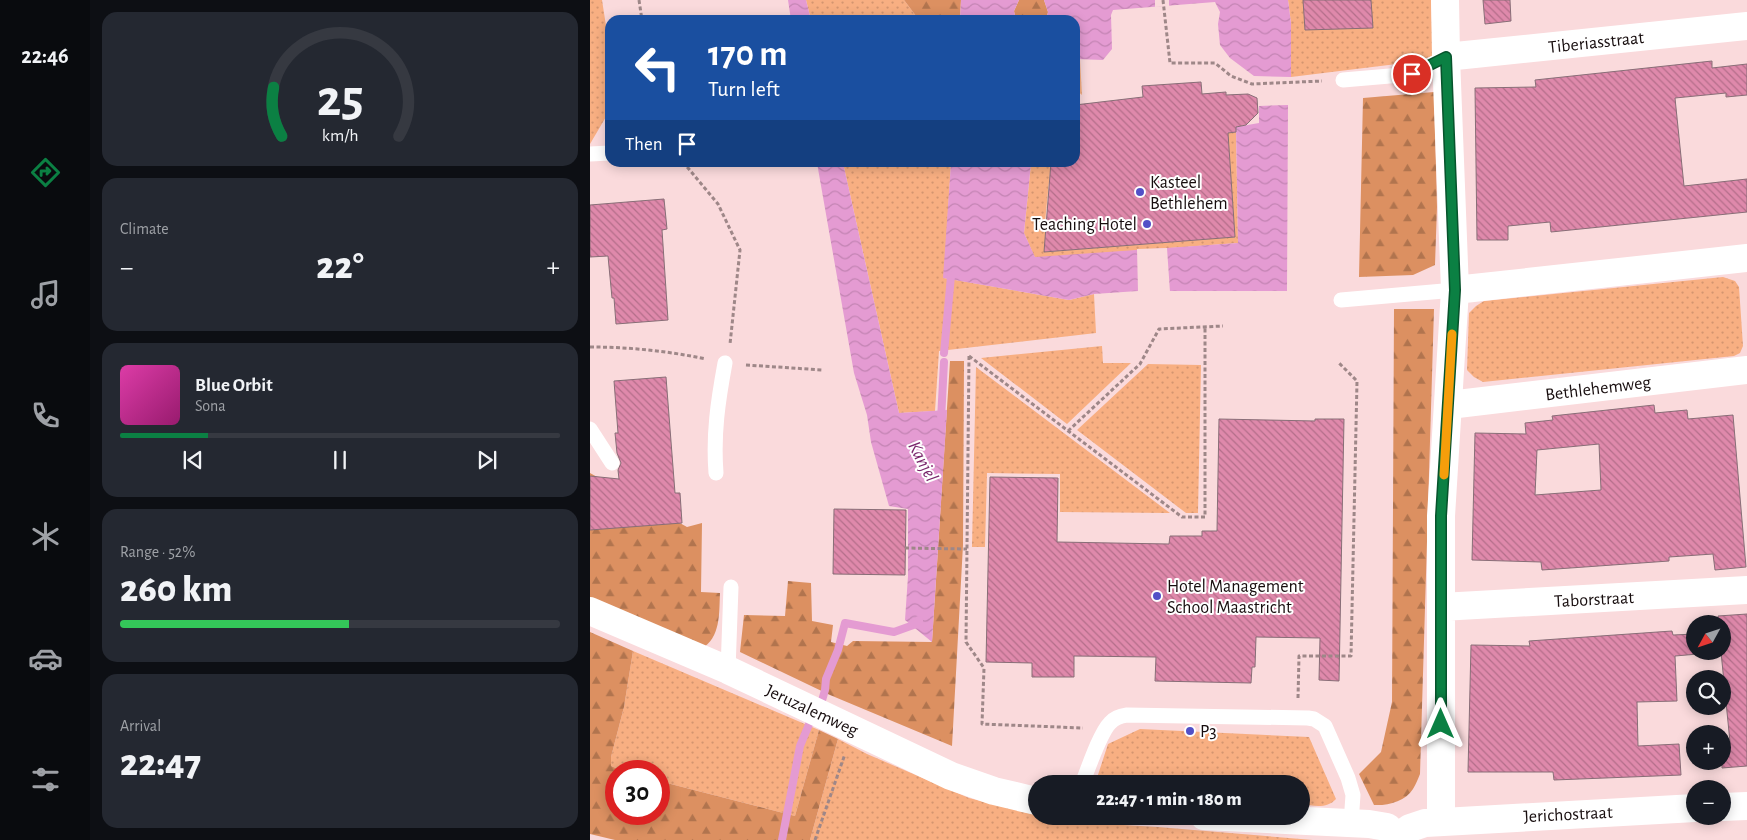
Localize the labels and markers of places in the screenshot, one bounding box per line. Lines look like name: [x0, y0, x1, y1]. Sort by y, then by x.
pin: [1391, 53, 1433, 95]
place label: Kasteel Bethlehem: [1150, 174, 1228, 213]
marker: Kasteel Bethlehem: [1134, 186, 1146, 198]
place label: Teaching Hotel: [1032, 216, 1137, 234]
marker: Teaching Hotel: [1141, 218, 1153, 230]
place label: Hotel Management School Maastricht: [1167, 578, 1304, 617]
marker: Hotel Management School Maastricht: [1151, 590, 1163, 602]
place label: P3: [1200, 723, 1217, 741]
marker: P3: [1184, 725, 1196, 737]

